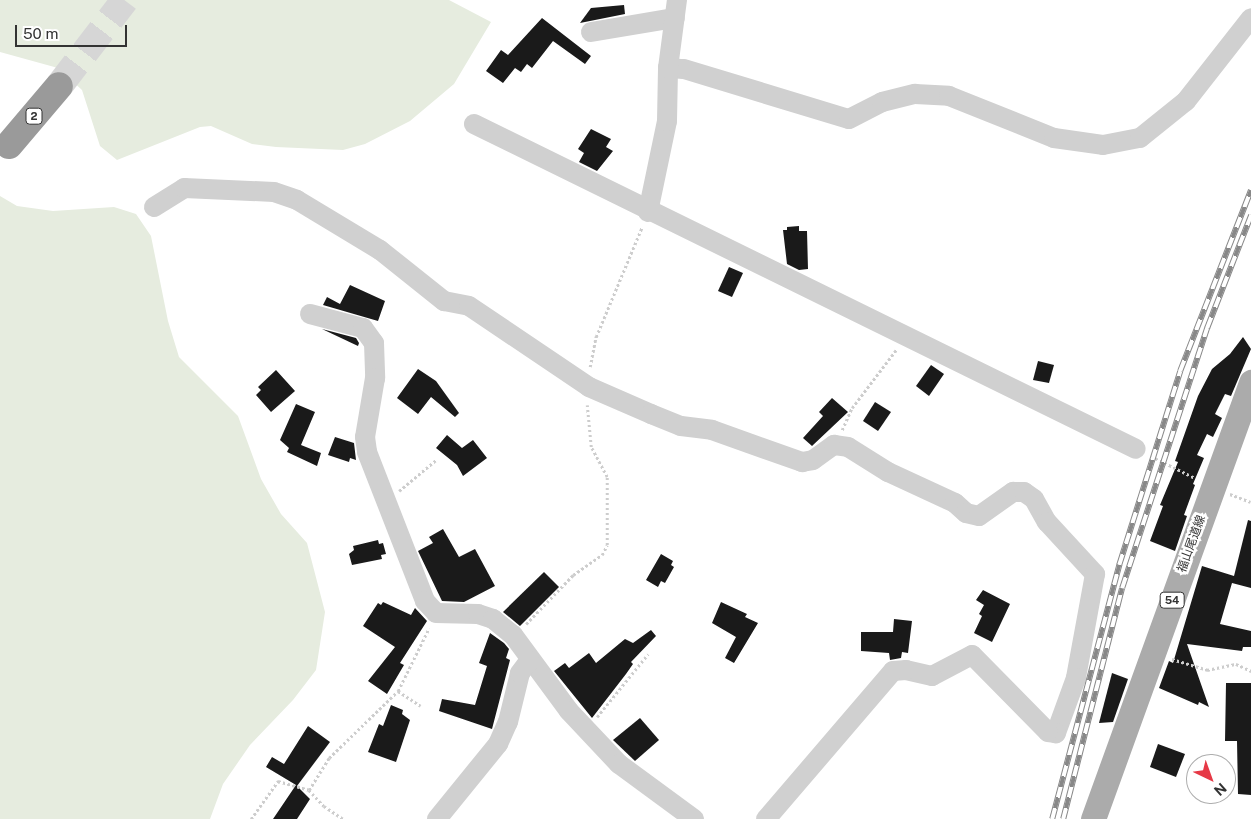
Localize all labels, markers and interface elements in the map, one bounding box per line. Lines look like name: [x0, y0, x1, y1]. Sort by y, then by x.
scale bar: [18, 15, 130, 47]
text: 50 m: [23, 25, 58, 42]
road number: 2: [25, 108, 43, 124]
street label: 福山尾道線: [1175, 513, 1209, 575]
road number: 54: [1160, 592, 1184, 608]
north arrow: [1186, 754, 1236, 804]
text: N: [1211, 780, 1230, 799]

